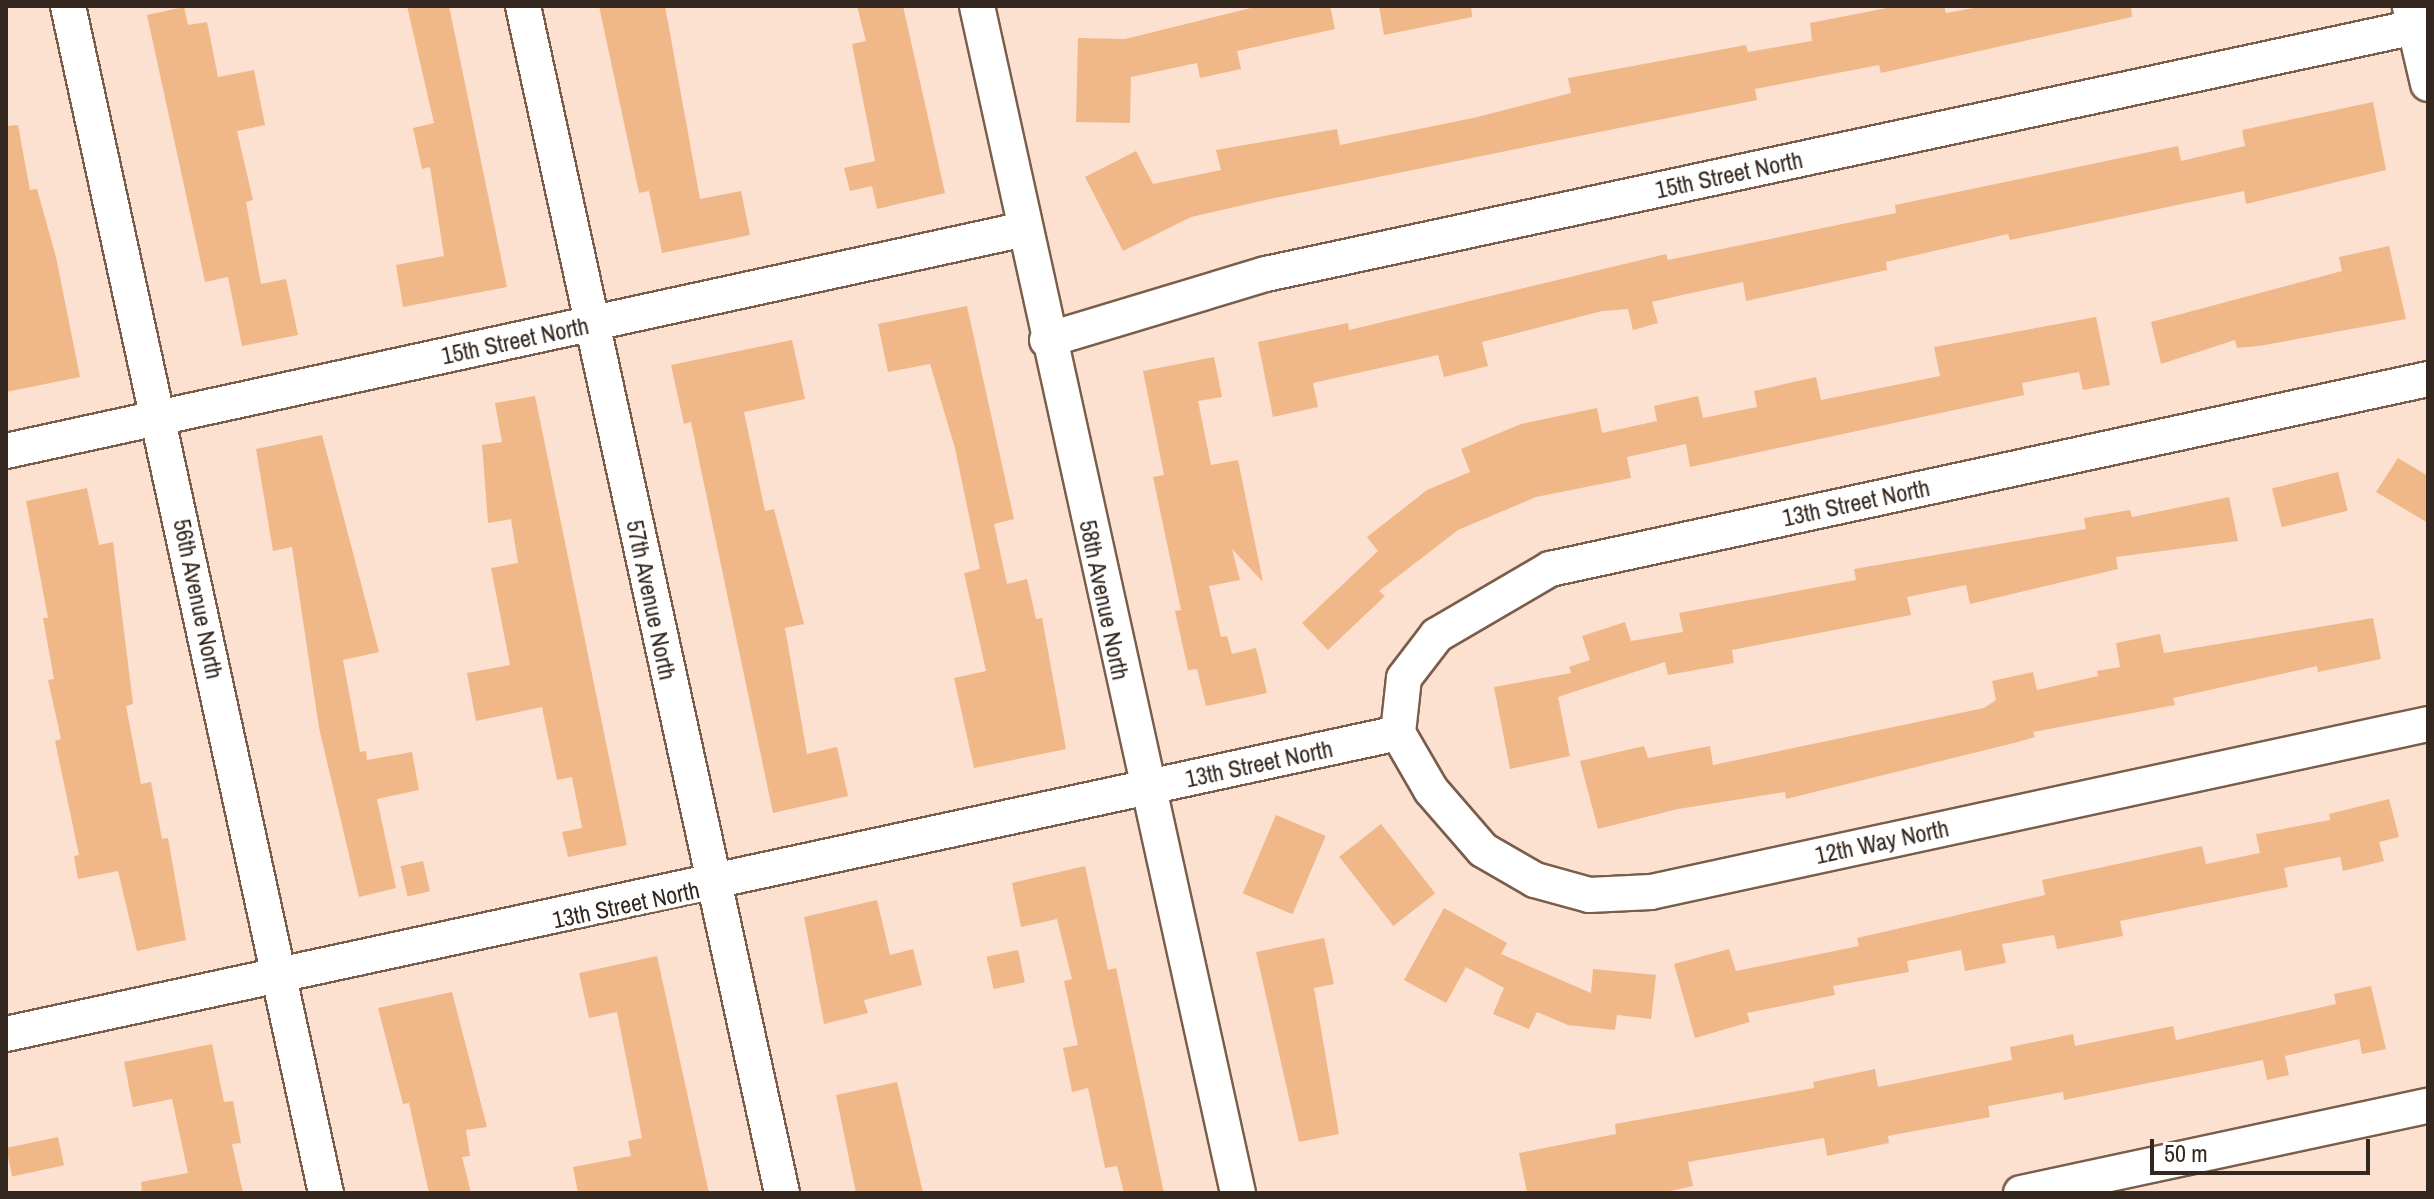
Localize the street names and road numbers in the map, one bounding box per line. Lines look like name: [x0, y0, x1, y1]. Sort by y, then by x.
street label: 15th Street North: [1653, 145, 1805, 205]
street label: 15th Street North: [439, 311, 591, 371]
street label: 13th Street North: [1780, 473, 1932, 533]
street label: 56th Avenue North: [167, 516, 229, 682]
street label: 57th Avenue North: [620, 517, 682, 683]
street label: 58th Avenue North: [1073, 517, 1135, 683]
street label: 13th Street North: [1183, 734, 1335, 794]
street label: 12th Way North: [1812, 814, 1952, 870]
street label: 13th Street North: [550, 875, 702, 935]

